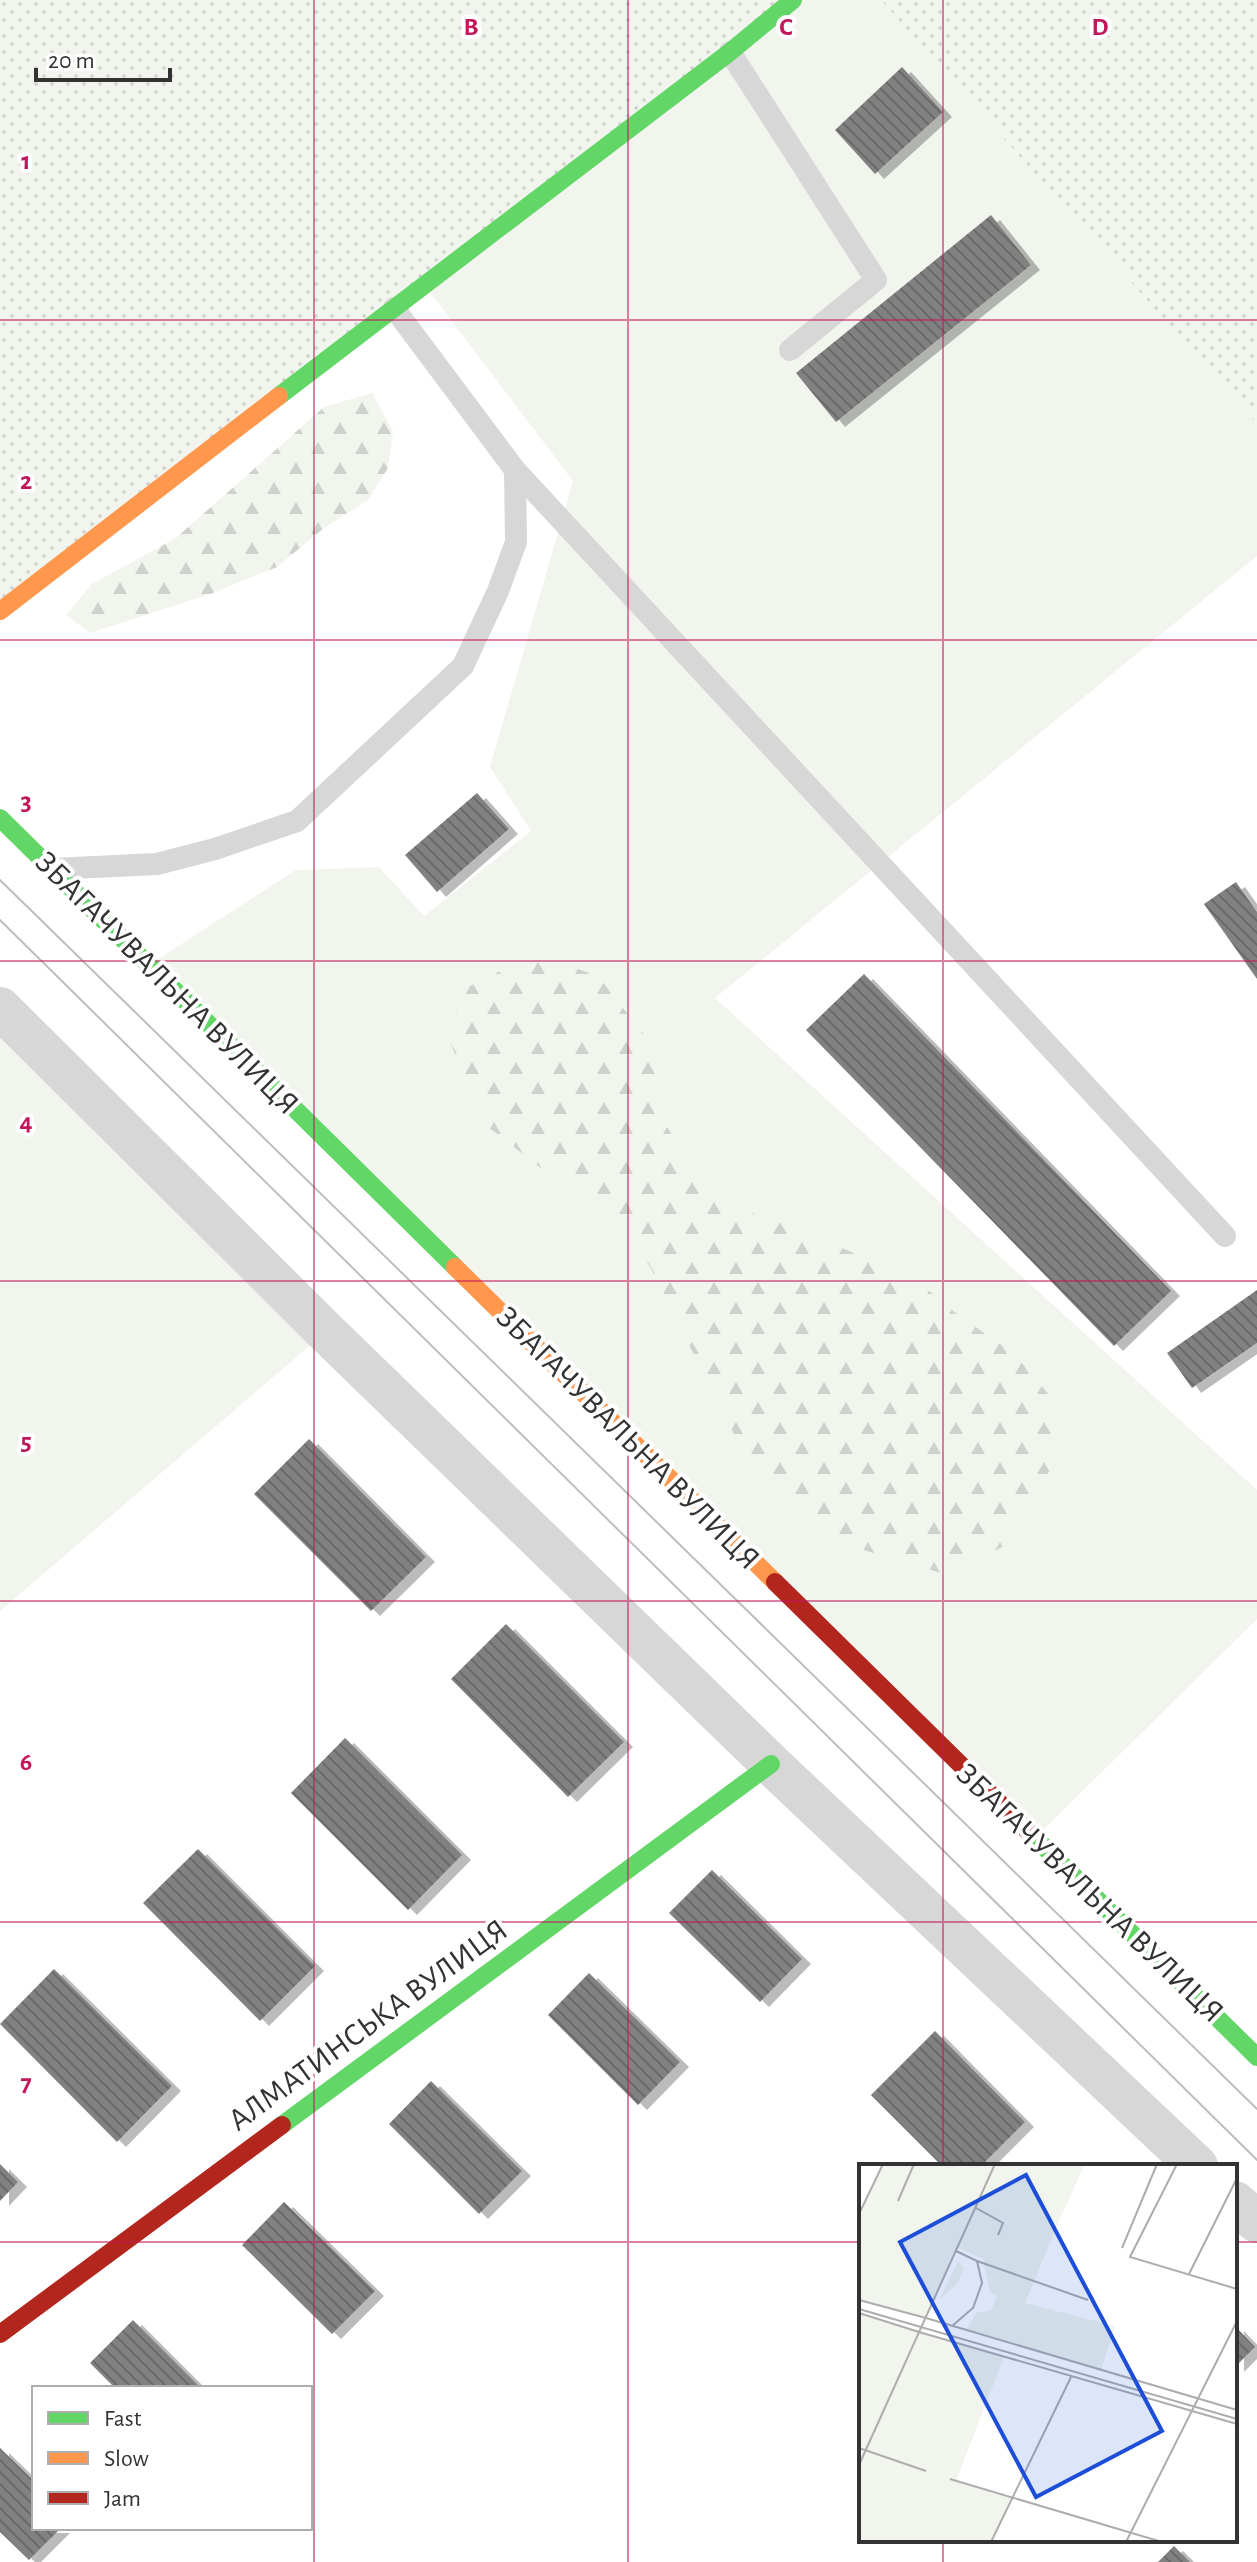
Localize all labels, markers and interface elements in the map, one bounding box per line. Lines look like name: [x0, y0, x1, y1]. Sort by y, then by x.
text: B: [463, 14, 479, 40]
text: C: [779, 14, 793, 40]
text: D: [1091, 14, 1109, 40]
scale bar: [36, 32, 170, 82]
text: 20 m: [48, 49, 95, 73]
text: 1: [21, 148, 31, 174]
text: 2: [20, 468, 32, 494]
text: 3: [20, 789, 32, 815]
street label: ЗБАГАЧУВАЛЬНА ВУЛИЦЯ: [29, 845, 305, 1121]
text: 4: [19, 1109, 33, 1135]
street label: ЗБАГАЧУВАЛЬНА ВУЛИЦЯ: [490, 1300, 766, 1576]
text: 5: [20, 1429, 32, 1455]
text: 6: [20, 1749, 32, 1775]
street label: ЗБАГАЧУВАЛЬНА ВУЛИЦЯ: [950, 1757, 1230, 2029]
street label: АЛМАТИНСЬКА ВУЛИЦЯ: [223, 1913, 513, 2137]
text: 7: [20, 2070, 32, 2096]
inset map: [859, 2164, 1237, 2542]
legend: [32, 2386, 312, 2530]
text: Fast: [104, 2407, 142, 2431]
text: Slow: [104, 2447, 149, 2471]
text: Jam: [104, 2487, 141, 2511]

